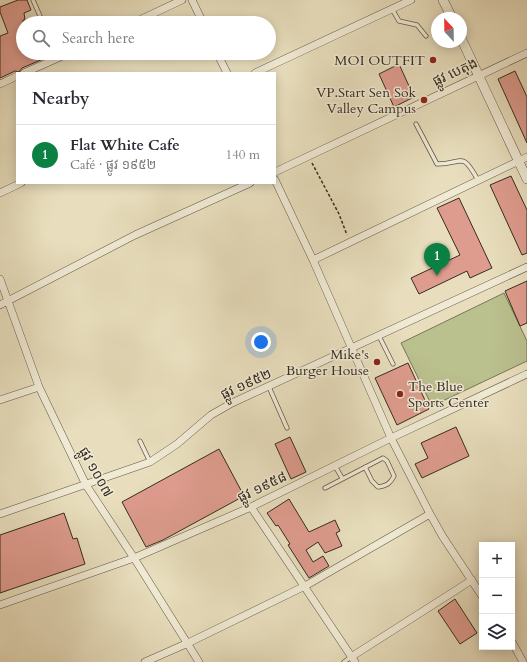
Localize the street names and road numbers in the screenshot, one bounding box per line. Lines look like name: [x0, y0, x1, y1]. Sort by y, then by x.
street label: ផ្លូវ បេតុង: [429, 53, 482, 93]
street label: ផ្លូវ ១៩៥២: [217, 364, 276, 406]
street label: ផ្លូវ ១០០៧: [73, 443, 118, 502]
street label: ផ្លូវ ១៩៥៨: [234, 467, 291, 509]

